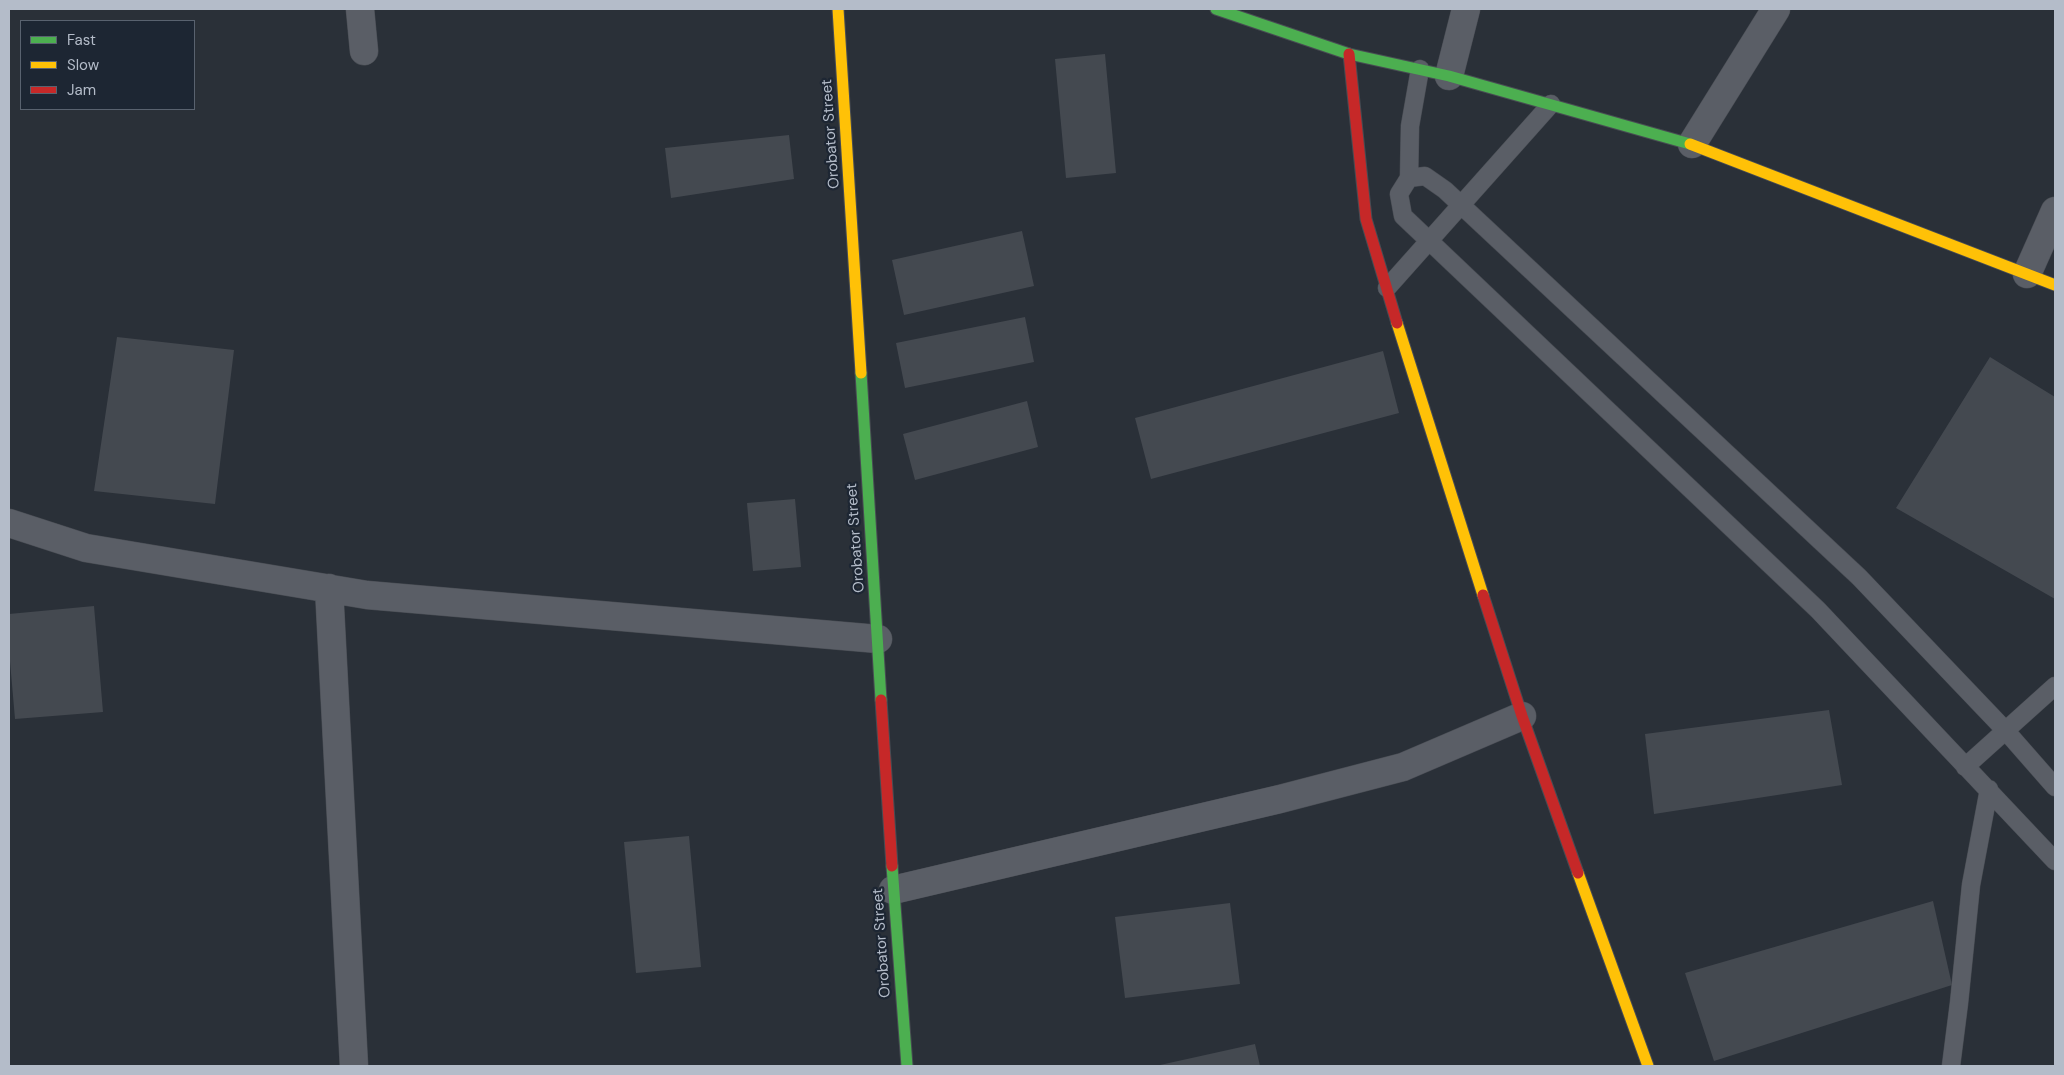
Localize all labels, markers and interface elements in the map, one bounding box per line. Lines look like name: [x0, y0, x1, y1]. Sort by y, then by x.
legend: [20, 20, 195, 110]
text: Fast: [67, 30, 96, 50]
text: Slow: [67, 55, 99, 75]
street label: Orobator Street: [818, 79, 844, 189]
text: Jam: [67, 80, 96, 100]
street label: Orobator Street: [843, 483, 869, 593]
street label: Orobator Street: [869, 888, 895, 998]

